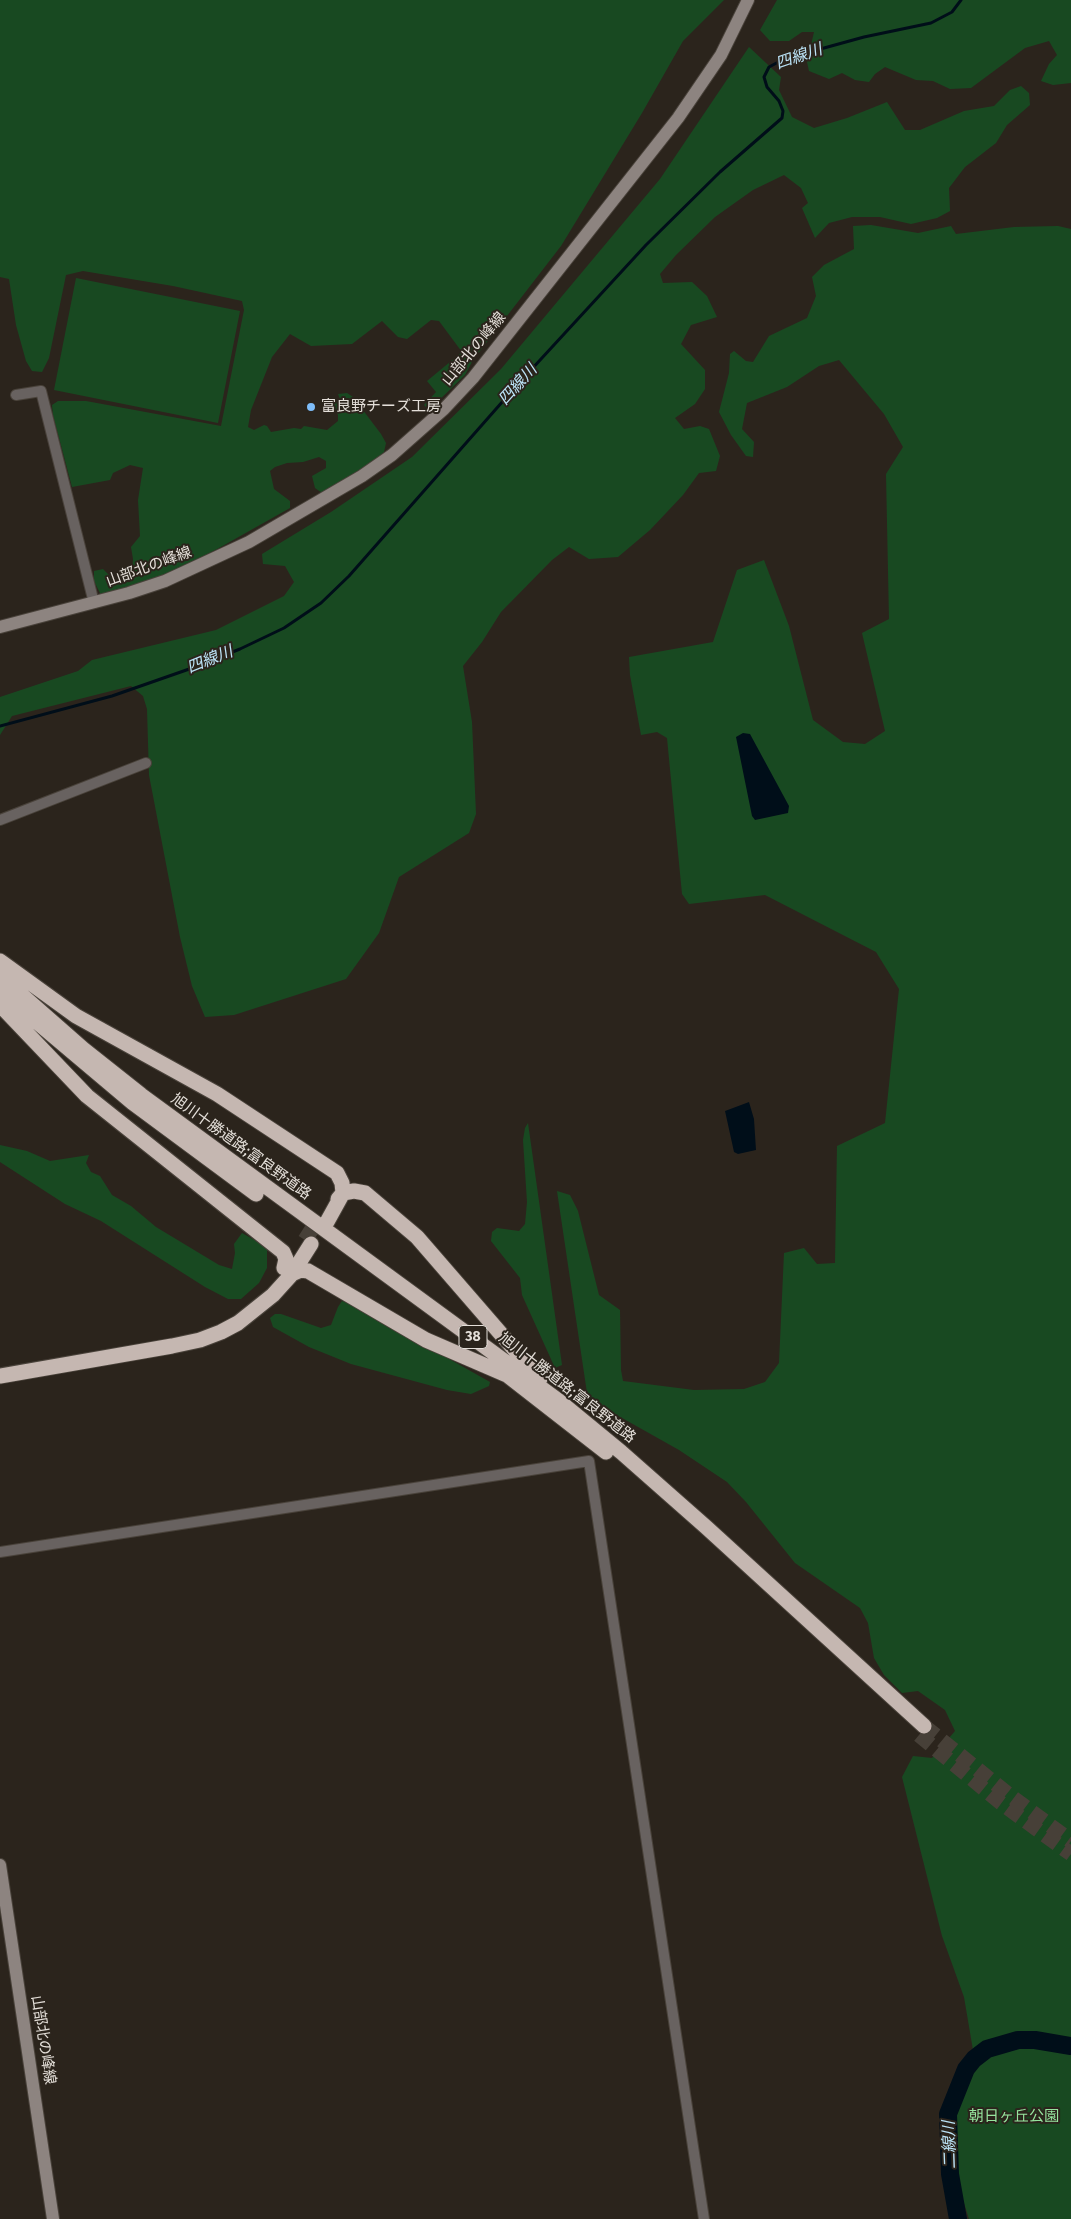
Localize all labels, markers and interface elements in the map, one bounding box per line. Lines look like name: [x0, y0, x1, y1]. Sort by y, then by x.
water label: 四線川: [773, 40, 825, 74]
street label: 山部北の峰線: [438, 309, 510, 389]
water label: 四線川: [495, 361, 541, 409]
place label: 富良野チーズ工房: [321, 398, 441, 416]
marker: 富良野チーズ工房: [305, 401, 317, 413]
street label: 山部北の峰線: [104, 543, 194, 591]
water label: 四線川: [184, 642, 236, 678]
street label: 旭川十勝道路;富良野道路: [168, 1090, 314, 1204]
road number: 38: [459, 1325, 487, 1348]
street label: 旭川十勝道路;富良野道路: [495, 1329, 639, 1447]
street label: 山部北の峰線: [27, 1994, 59, 2086]
park label: 朝日ヶ丘公園: [969, 2108, 1059, 2126]
water label: 二線川: [940, 2121, 960, 2169]

